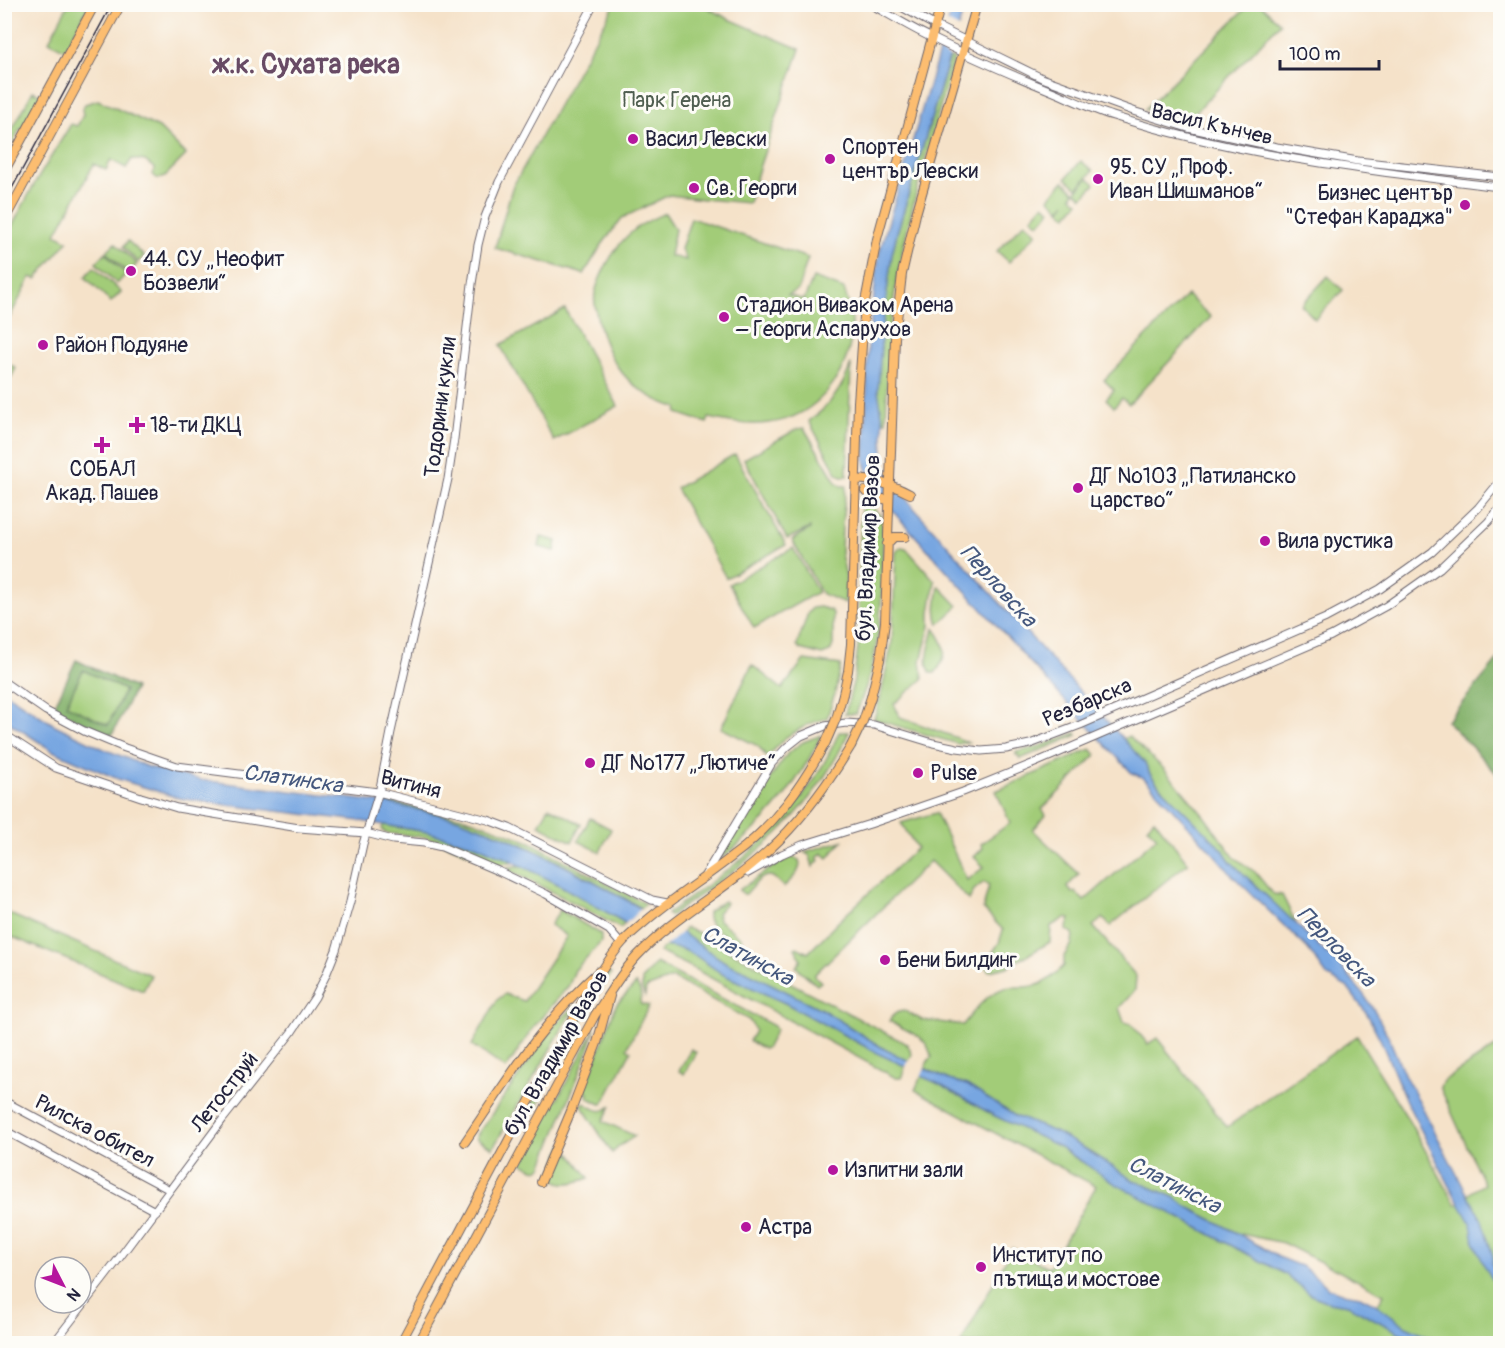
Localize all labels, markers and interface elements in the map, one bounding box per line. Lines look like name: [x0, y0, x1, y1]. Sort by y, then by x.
scale bar: [1280, 33, 1379, 71]
text: 100 m: [1289, 43, 1341, 66]
district label: ж.к. Сухата река: [211, 48, 400, 81]
park label: Парк Герена: [623, 87, 731, 114]
street label: Васил Кънчев: [1148, 97, 1275, 152]
place label: Васил Левски: [645, 126, 766, 153]
marker: Васил Левски: [626, 132, 640, 146]
place label: Спортен център Левски: [842, 134, 978, 185]
marker: Спортен център Левски: [823, 152, 837, 166]
place label: 95. СУ „Проф. Иван Шишманов“: [1110, 154, 1263, 205]
marker: 95. СУ „Проф. Иван Шишманов“: [1091, 172, 1105, 186]
place label: Св. Георги: [706, 175, 797, 202]
place label: Бизнес център "Стефан Караджа": [1285, 180, 1453, 231]
marker: Св. Георги: [687, 181, 701, 195]
marker: Бизнес център "Стефан Караджа": [1458, 198, 1472, 212]
place label: 44. СУ „Неофит Бозвели“: [143, 246, 285, 297]
marker: 44. СУ „Неофит Бозвели“: [124, 264, 138, 278]
place label: Стадион Виваком Арена – Георги Аспарухов: [735, 292, 953, 343]
marker: Стадион Виваком Арена – Георги Аспарухов: [717, 310, 731, 324]
place label: Район Подуяне: [55, 332, 188, 359]
street label: Тодорини кукли: [418, 335, 463, 479]
marker: Район Подуяне: [36, 338, 50, 352]
place label: 18-ти ДКЦ: [150, 412, 242, 439]
marker: 18-ти ДКЦ: [128, 416, 146, 434]
marker: СОБАЛ Акад. Пашев: [93, 436, 111, 454]
street label: бул. Владимир Вазов: [850, 454, 887, 642]
place label: СОБАЛ Акад. Пашев: [45, 456, 159, 507]
place label: ДГ №103 „Патиланско царство“: [1089, 463, 1296, 514]
marker: ДГ №103 „Патиланско царство“: [1071, 481, 1085, 495]
place label: Вила рустика: [1277, 528, 1393, 555]
marker: Вила рустика: [1258, 534, 1272, 548]
water label: Перловска: [954, 539, 1044, 634]
street label: Резбарска: [1039, 672, 1136, 733]
place label: ДГ №177 „Лютиче“: [601, 750, 776, 777]
marker: ДГ №177 „Лютиче“: [583, 756, 597, 770]
water label: Слатинска: [241, 758, 346, 800]
place label: Pulse: [930, 760, 978, 787]
street label: Витиня: [378, 764, 444, 805]
marker: Pulse: [911, 766, 925, 780]
water label: Перловска: [1291, 900, 1383, 994]
water label: Слатинска: [697, 919, 800, 993]
place label: Бени Билдинг: [897, 947, 1017, 974]
marker: Бени Билдинг: [878, 953, 892, 967]
street label: бул. Владимир Вазов: [498, 966, 615, 1141]
street label: Летоструй: [184, 1047, 264, 1139]
street label: Рилска обител: [30, 1089, 159, 1174]
water label: Слатинска: [1124, 1150, 1227, 1221]
place label: Изпитни зали: [845, 1157, 963, 1184]
marker: Изпитни зали: [826, 1163, 840, 1177]
place label: Астра: [758, 1214, 812, 1241]
marker: Астра: [739, 1220, 753, 1234]
place label: Институт по пътища и мостове: [993, 1242, 1160, 1293]
north arrow: [33, 1255, 93, 1315]
marker: Институт по пътища и мостове: [974, 1260, 988, 1274]
text: N: [62, 1284, 84, 1305]

